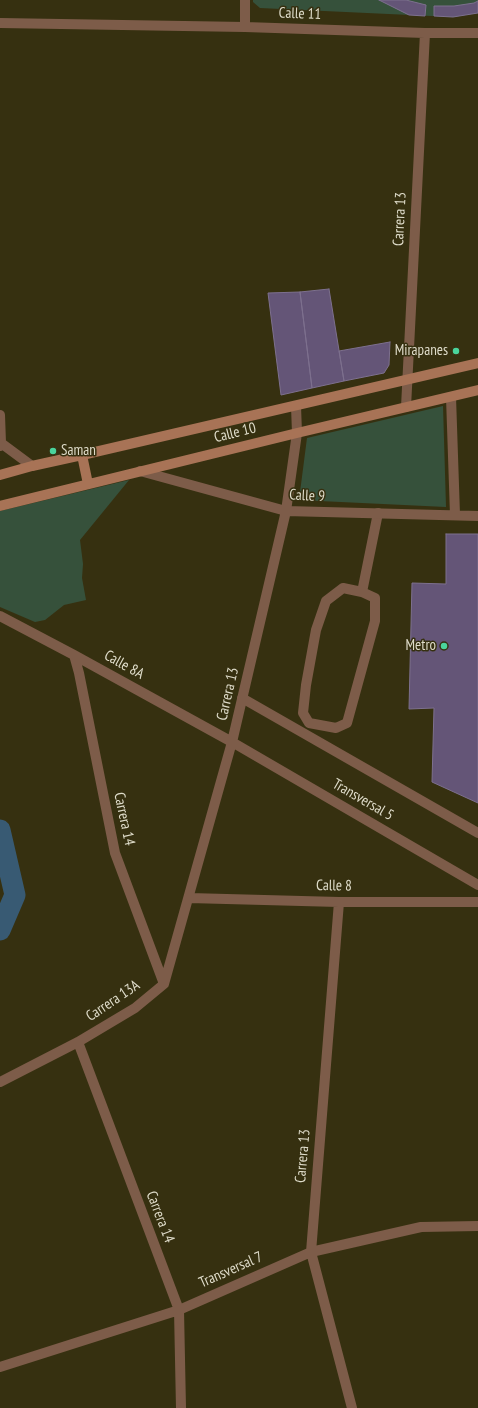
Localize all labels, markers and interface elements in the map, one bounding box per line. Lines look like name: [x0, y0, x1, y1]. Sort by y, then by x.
street label: Calle 11: [278, 4, 322, 24]
street label: Carrera 13: [390, 192, 410, 246]
place label: Mirapanes: [395, 342, 448, 360]
marker: Mirapanes: [451, 346, 461, 356]
street label: Calle 10: [212, 419, 258, 447]
place label: Saman: [61, 442, 96, 460]
marker: Saman: [48, 446, 58, 456]
street label: Calle 9: [289, 486, 325, 506]
place label: Metro: [406, 637, 436, 655]
marker: Metro: [439, 641, 449, 651]
street label: Calle 8A: [101, 647, 147, 683]
street label: Carrera 13: [213, 666, 243, 722]
street label: Transversal 5: [329, 775, 397, 825]
street label: Carrera 14: [110, 791, 138, 847]
street label: Calle 8: [316, 877, 352, 895]
street label: Carrera 13A: [83, 976, 143, 1026]
street label: Carrera 13: [292, 1128, 314, 1184]
street label: Carrera 14: [142, 1189, 178, 1245]
street label: Transversal 7: [196, 1248, 266, 1292]

